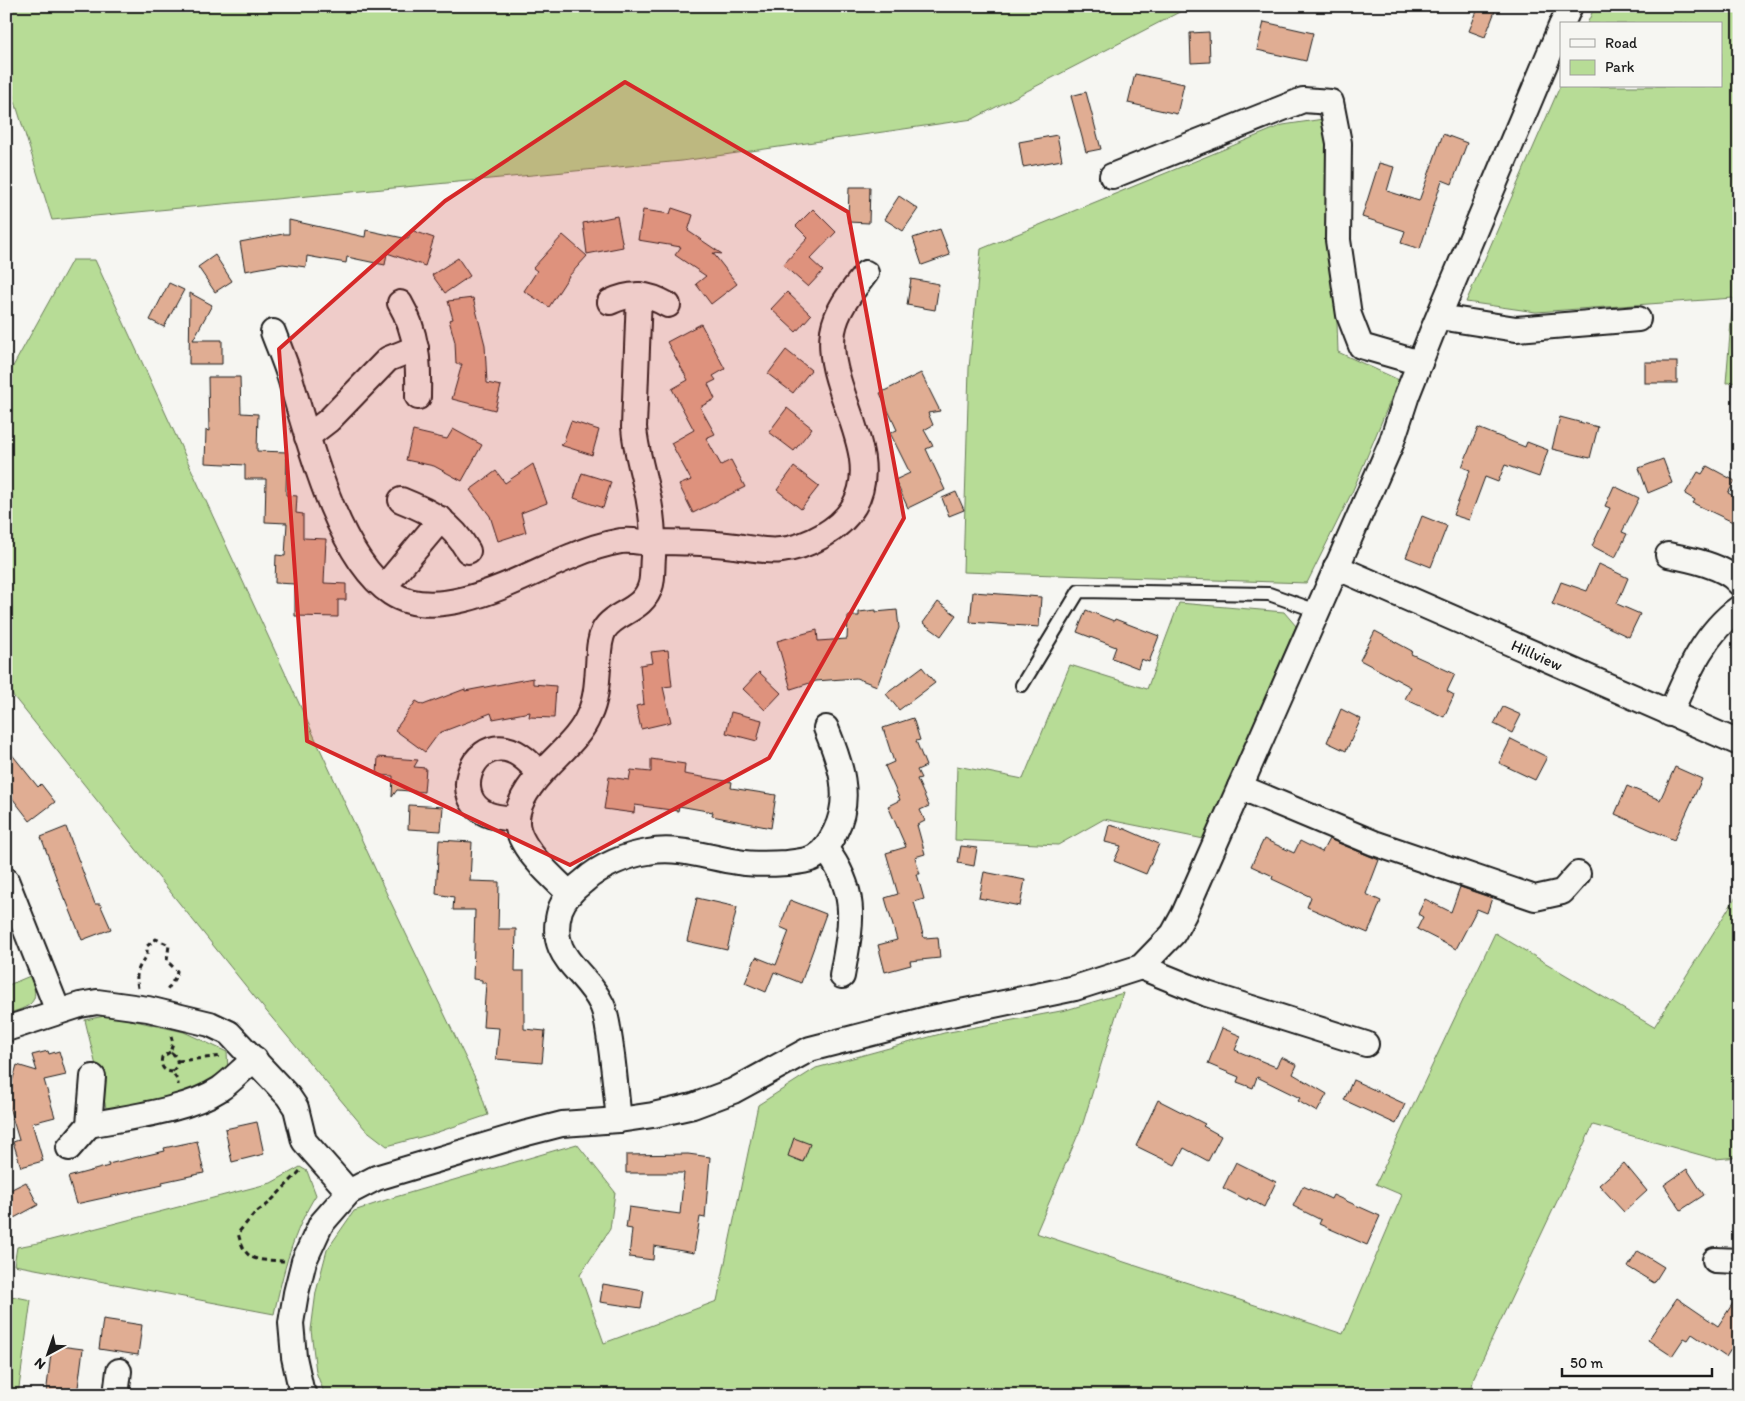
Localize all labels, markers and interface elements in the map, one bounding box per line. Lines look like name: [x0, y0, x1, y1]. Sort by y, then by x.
legend: [1560, 22, 1722, 88]
text: Road: [1605, 34, 1638, 52]
text: Park: [1605, 58, 1635, 76]
street label: Hillview: [1508, 635, 1566, 675]
north arrow: [22, 1328, 72, 1378]
scale bar: [1562, 1346, 1712, 1378]
text: N: [31, 1354, 49, 1373]
text: 50 m: [1570, 1354, 1603, 1372]

